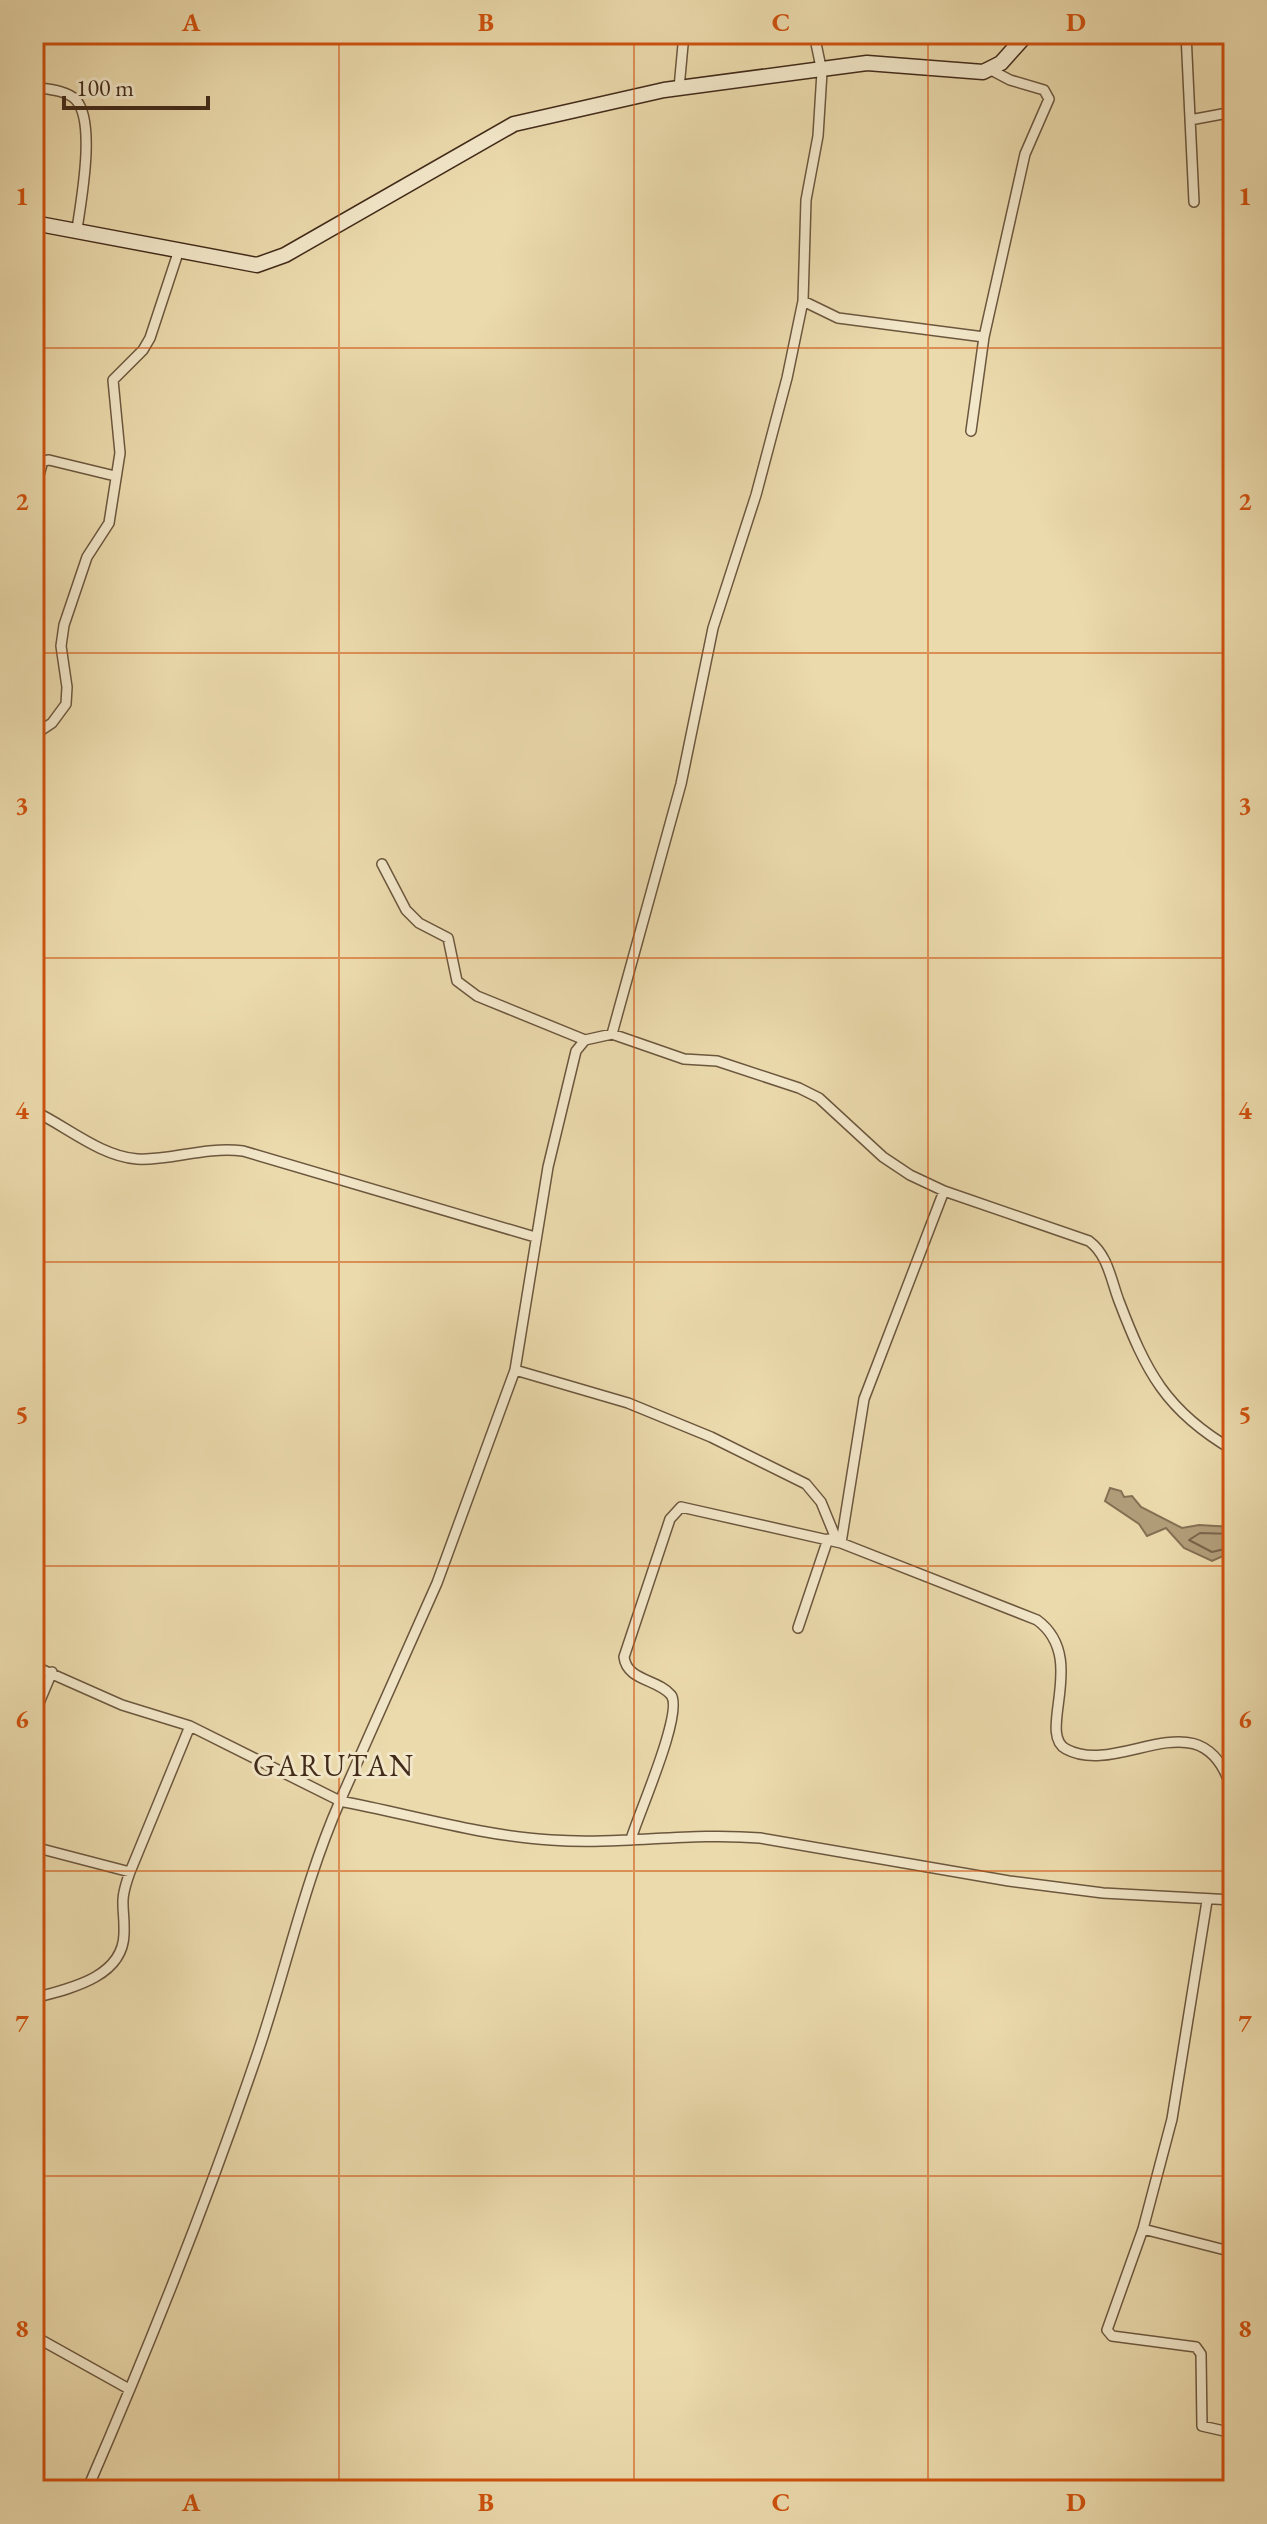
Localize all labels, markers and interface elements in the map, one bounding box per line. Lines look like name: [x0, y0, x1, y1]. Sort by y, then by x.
text: A: [181, 5, 201, 39]
text: B: [478, 5, 494, 39]
text: C: [772, 5, 790, 39]
text: D: [1066, 5, 1086, 39]
scale bar: [64, 60, 208, 110]
text: 100 m: [76, 72, 134, 103]
text: 1: [15, 179, 29, 213]
text: 1: [1238, 179, 1252, 213]
text: 2: [15, 484, 29, 518]
text: 2: [1238, 484, 1252, 518]
text: 3: [15, 788, 29, 822]
text: 3: [1238, 788, 1252, 822]
text: 4: [15, 1093, 29, 1127]
text: 4: [1238, 1093, 1252, 1127]
text: 5: [15, 1397, 29, 1431]
text: 5: [1238, 1397, 1252, 1431]
text: 6: [15, 1702, 29, 1736]
text: 6: [1238, 1702, 1252, 1736]
district label: GARUTAN: [253, 1746, 415, 1785]
text: 7: [15, 2006, 29, 2040]
text: 7: [1238, 2006, 1252, 2040]
text: 8: [15, 2311, 29, 2345]
text: 8: [1238, 2311, 1252, 2345]
text: A: [181, 2485, 201, 2519]
text: B: [478, 2485, 494, 2519]
text: C: [772, 2485, 790, 2519]
text: D: [1066, 2485, 1086, 2519]

